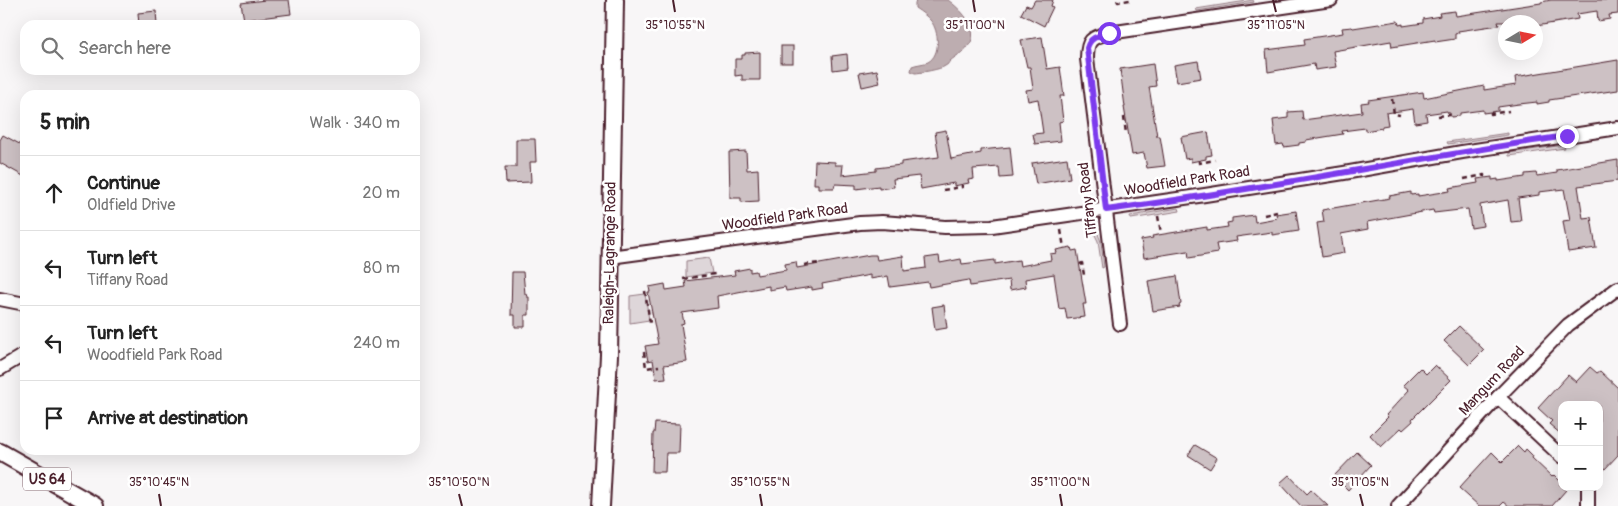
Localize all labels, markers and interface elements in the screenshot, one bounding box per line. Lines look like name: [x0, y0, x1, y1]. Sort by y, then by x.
north arrow: [1498, 15, 1543, 60]
text: 35°10'55"N: [645, 18, 705, 33]
text: 35°11'00"N: [945, 18, 1005, 33]
text: 35°11'05"N: [1247, 18, 1305, 33]
search box: [20, 20, 420, 75]
route start: [1098, 22, 1121, 45]
icon: search: [38, 34, 66, 62]
text: Search here: [78, 36, 171, 60]
text: 5 min: [40, 109, 90, 136]
text: Walk · 340 m: [309, 113, 400, 133]
route end: [1556, 125, 1579, 148]
street label: Tiffany Road: [1074, 161, 1102, 239]
street label: Woodfield Park Road: [1123, 162, 1251, 200]
text: Continue: [87, 171, 160, 195]
icon: ahead: [40, 179, 68, 207]
street label: Raleigh-Lagrange Road: [599, 181, 621, 325]
text: 20 m: [362, 183, 400, 203]
text: Oldfield Drive: [87, 195, 175, 215]
street label: Woodfield Park Road: [721, 199, 849, 235]
text: Turn left: [87, 246, 157, 270]
icon: left: [40, 254, 68, 282]
text: 80 m: [363, 258, 400, 278]
text: Tiffany Road: [87, 270, 168, 290]
text: Turn left: [87, 321, 157, 345]
icon: left: [40, 329, 68, 357]
text: 240 m: [353, 333, 400, 353]
street label: Mangum Road: [1455, 342, 1529, 420]
text: Woodfield Park Road: [87, 345, 223, 365]
map controls: [1558, 401, 1603, 491]
button: +: [1558, 401, 1603, 446]
icon: arrive: [40, 404, 68, 432]
text: Arrive at destination: [87, 406, 248, 430]
button: −: [1558, 446, 1603, 491]
road number: US 64: [23, 468, 71, 490]
text: 35°10'45"N: [129, 475, 189, 490]
text: 35°10'50"N: [428, 475, 490, 490]
text: 35°10'55"N: [730, 475, 790, 490]
text: 35°11'00"N: [1030, 475, 1090, 490]
text: 35°11'05"N: [1331, 475, 1389, 490]

